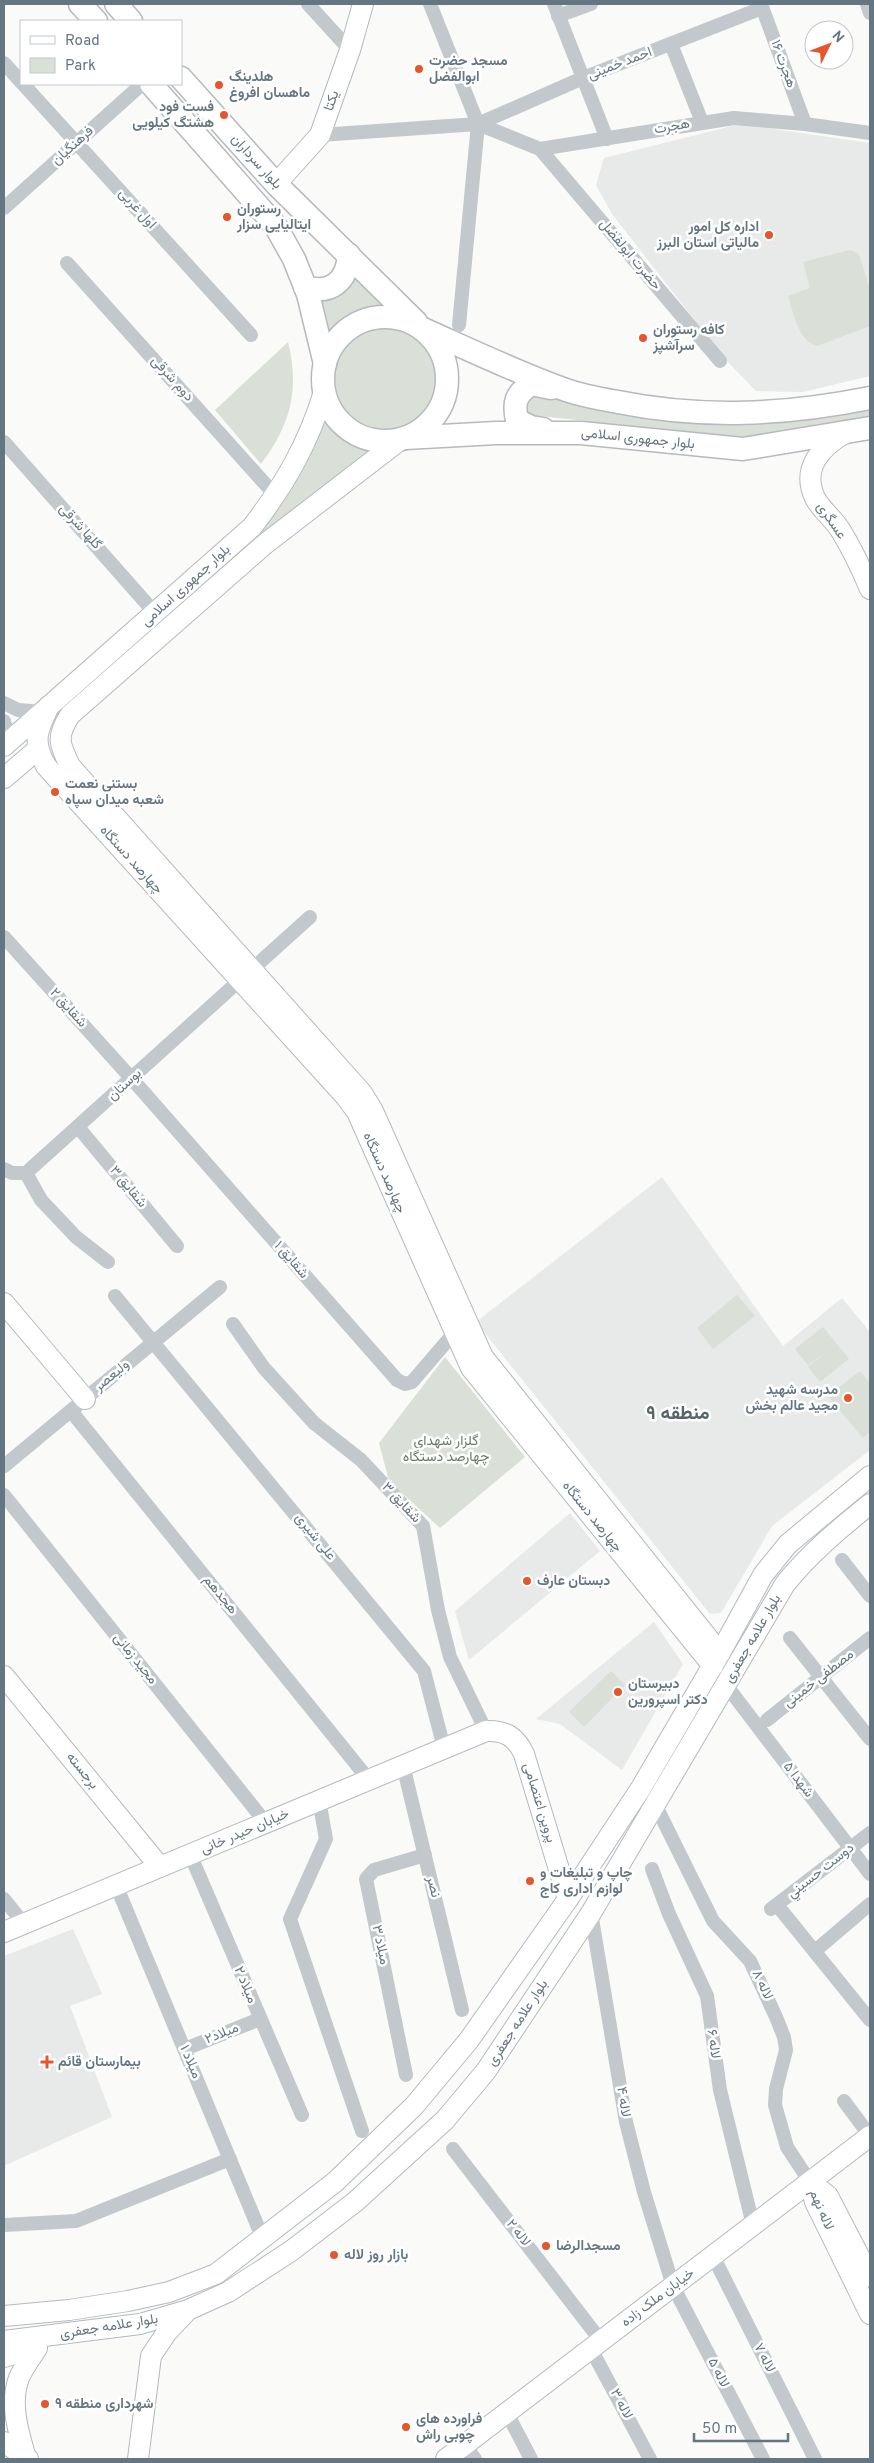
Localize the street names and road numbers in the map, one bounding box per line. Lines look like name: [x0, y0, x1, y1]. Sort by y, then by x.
street label: هجرت ۱۶: [766, 38, 800, 91]
street label: احمد خمینی: [585, 44, 655, 84]
street label: یکتا: [321, 89, 343, 113]
street label: هجرت: [653, 115, 691, 138]
street label: فرهنگیان: [49, 123, 97, 169]
street label: بلوار سرداران: [227, 131, 285, 193]
street label: اول غربی: [114, 185, 160, 233]
street label: حضرت ابولفضل: [595, 216, 665, 294]
street label: دوم شرقی: [147, 353, 197, 406]
street label: بلوار جمهوری اسلامی: [580, 425, 696, 453]
street label: عسگری: [812, 499, 850, 543]
street label: گلها شرقی: [55, 501, 105, 553]
street label: بلوار جمهوری اسلامی: [138, 541, 234, 631]
street label: چهارصد دستگاه: [96, 822, 166, 898]
street label: شقایق ۲: [46, 985, 90, 1031]
street label: بوستان: [104, 1065, 146, 1105]
street label: چهارصد دستگاه: [359, 1130, 409, 1216]
street label: شقایق ۳: [106, 1163, 150, 1211]
street label: شقایق ۱: [270, 1238, 312, 1282]
street label: ولیعصر: [90, 1356, 133, 1396]
street label: چهارصد دستگاه: [558, 1478, 626, 1556]
street label: شقایق ۳: [378, 1479, 424, 1527]
street label: علی شیری: [291, 1510, 339, 1564]
street label: هجدهم: [199, 1572, 241, 1618]
street label: بلوار علامه جعفری: [721, 1592, 785, 1686]
street label: مجید زمانی: [109, 1630, 161, 1688]
street label: مصطفی خمینی: [780, 1646, 858, 1712]
street label: برجسته: [62, 1749, 102, 1793]
street label: شهدا ۵: [779, 1759, 817, 1801]
street label: پروین اعتصامی: [519, 1761, 559, 1845]
street label: خیابان حیدر خانی: [198, 1806, 292, 1858]
street label: دوست حسيني: [784, 1839, 859, 1904]
street label: نصر: [422, 1874, 444, 1899]
street label: میلاد ۳: [368, 1924, 392, 1966]
street label: میلاد ۲: [230, 1964, 260, 2006]
street label: لاله ۸: [748, 1967, 776, 2003]
street label: بلوار علامه جعفری: [484, 1977, 552, 2069]
street label: میلاد۲: [203, 2020, 241, 2048]
street label: لاله ۶: [703, 2028, 723, 2060]
street label: میلاد ۱: [175, 2043, 205, 2081]
street label: لاله ۴: [612, 2086, 634, 2118]
street label: لاله نهم: [805, 2187, 837, 2233]
street label: لاله ۲: [502, 2216, 534, 2250]
street label: خیابان ملک زاده: [618, 2265, 698, 2331]
street label: بلوار علامه جعفری: [59, 2311, 159, 2343]
street label: لاله ۷: [749, 2340, 779, 2376]
street label: لاله ۵: [703, 2355, 733, 2391]
street label: لاله ۳: [606, 2386, 636, 2422]

